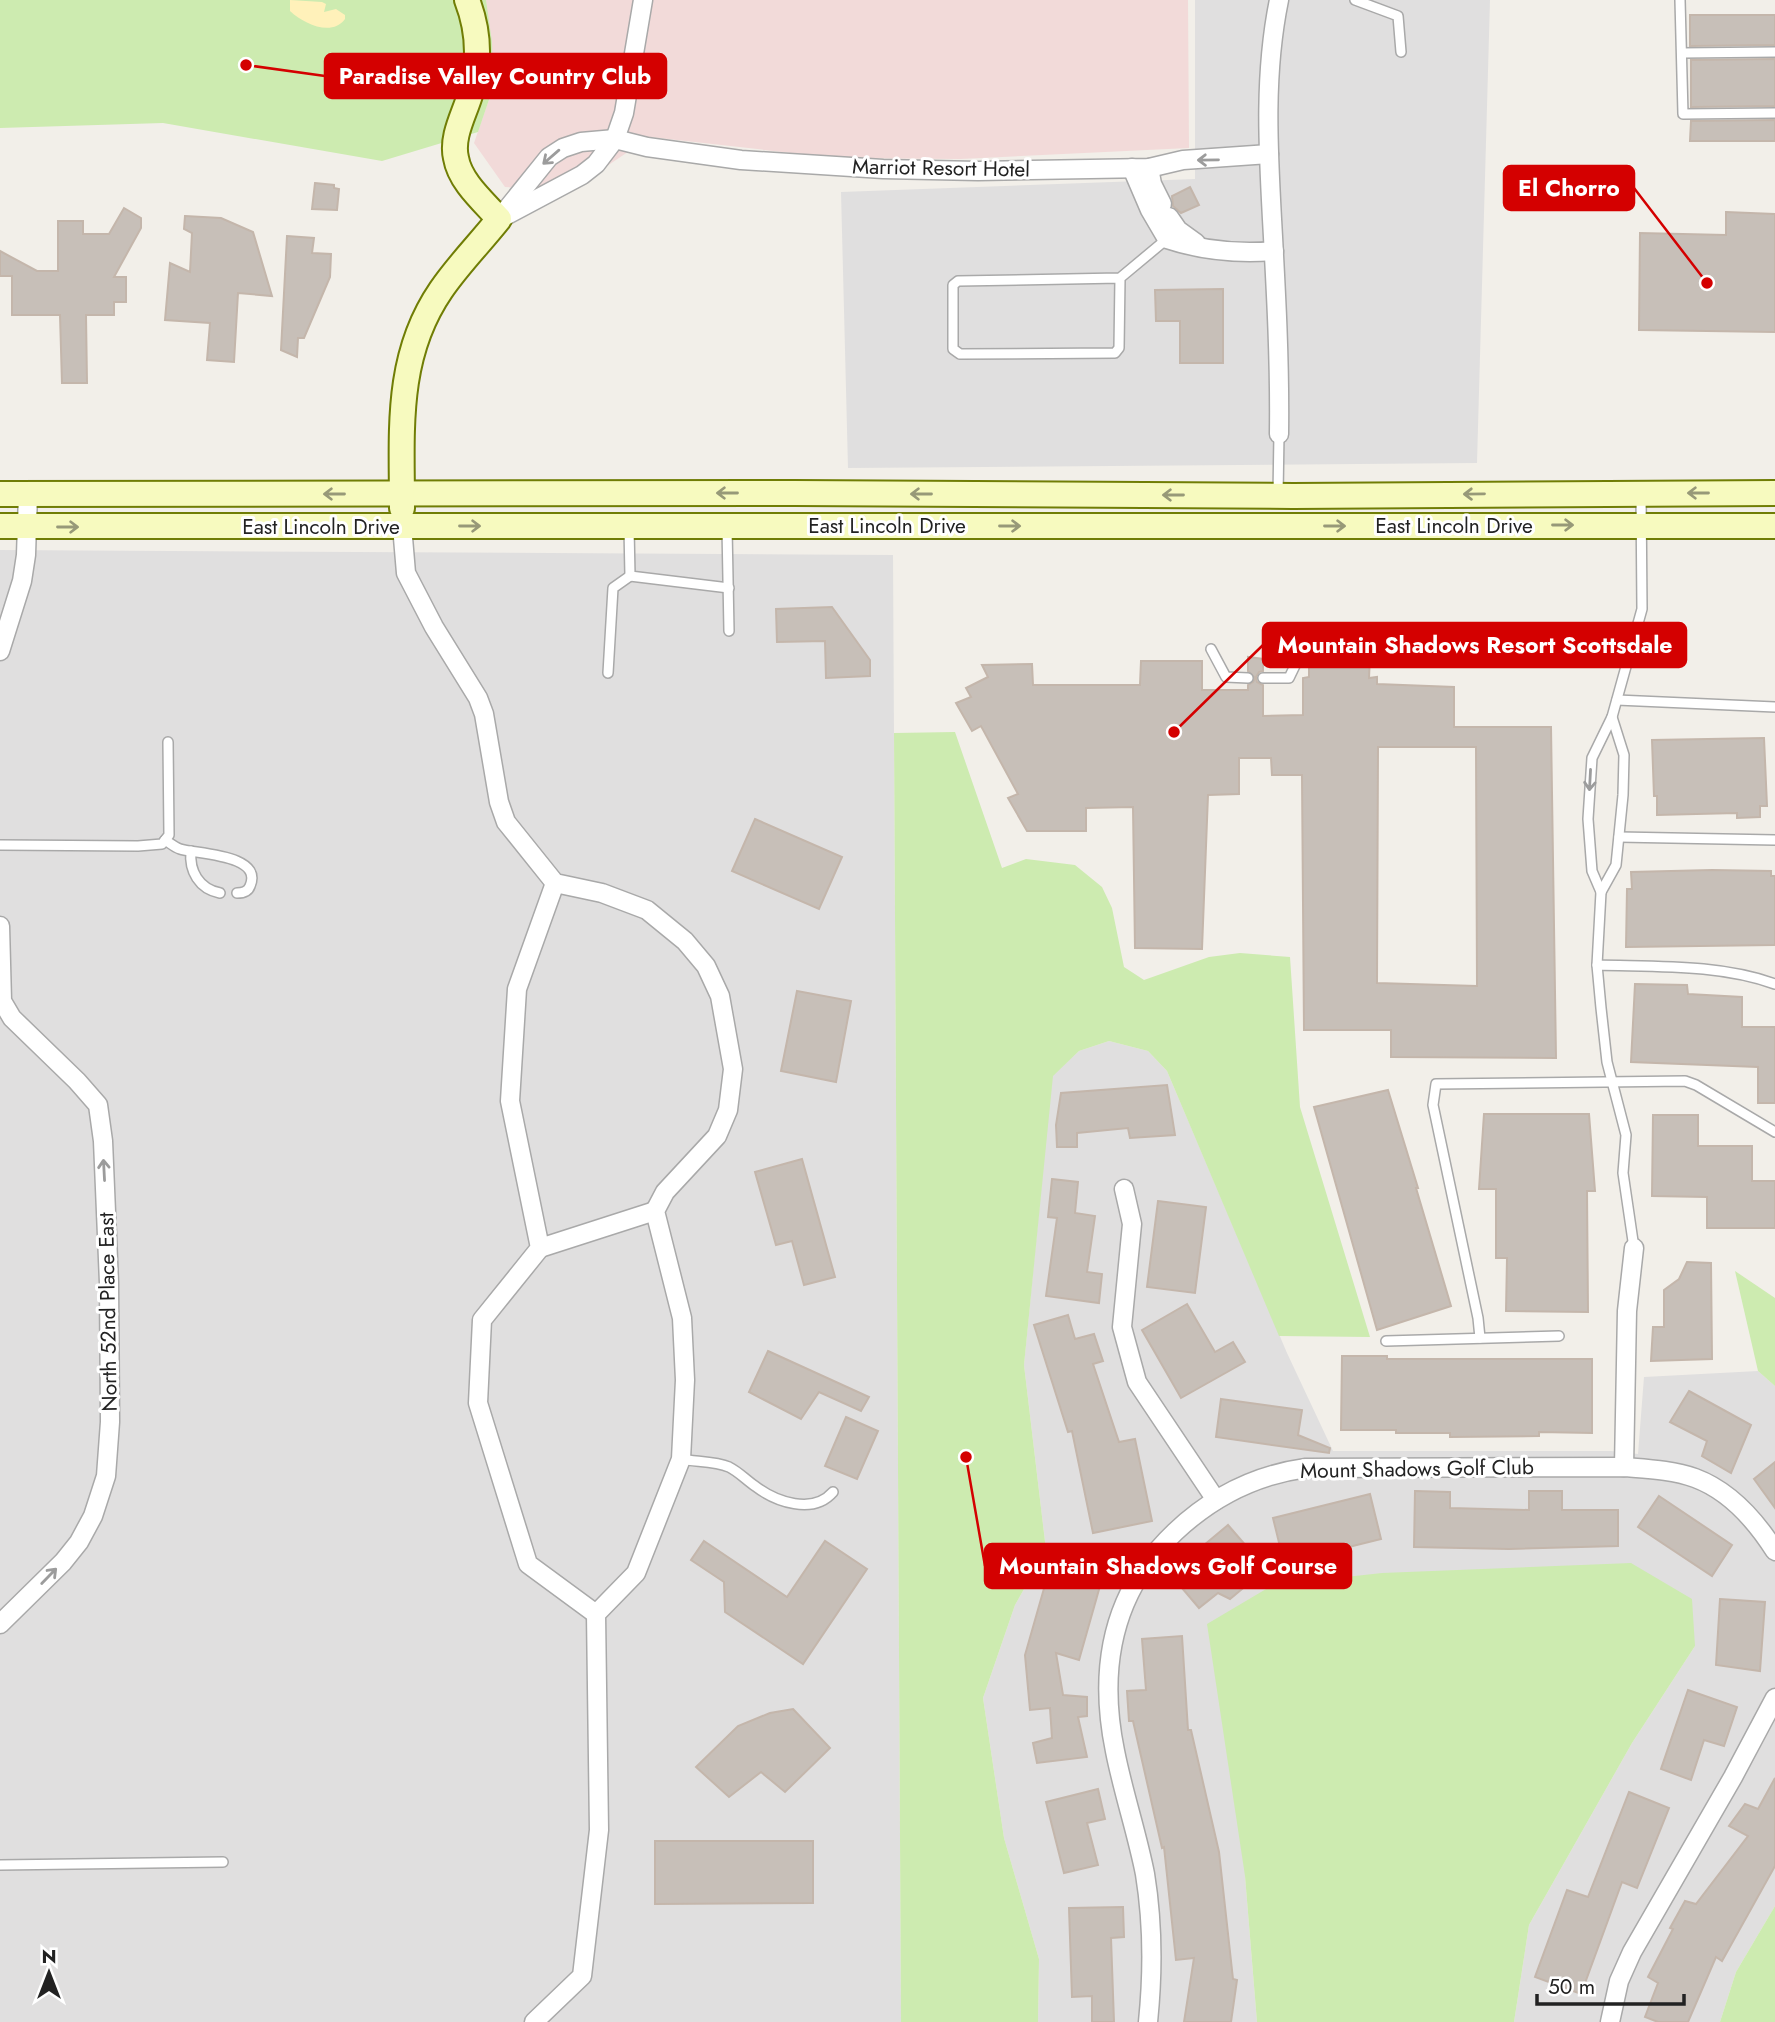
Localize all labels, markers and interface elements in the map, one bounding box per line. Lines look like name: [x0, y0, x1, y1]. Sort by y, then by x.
callout: Paradise Valley Country Club: [325, 54, 666, 98]
text: Paradise Valley Country Club: [339, 59, 651, 93]
one-way arrow: [542, 149, 560, 165]
street label: Marriot Resort Hotel: [852, 151, 1030, 185]
one-way arrow: [1197, 153, 1220, 166]
callout: El Chorro: [1504, 166, 1634, 210]
text: El Chorro: [1518, 171, 1620, 205]
one-way arrow: [715, 486, 738, 500]
one-way arrow: [1686, 486, 1709, 500]
one-way arrow: [323, 487, 346, 501]
one-way arrow: [910, 487, 933, 501]
one-way arrow: [1463, 487, 1486, 501]
one-way arrow: [1162, 488, 1185, 502]
street label: East Lincoln Drive: [808, 511, 966, 541]
street label: East Lincoln Drive: [1375, 511, 1533, 541]
street label: East Lincoln Drive: [242, 512, 400, 542]
one-way arrow: [1551, 518, 1574, 532]
one-way arrow: [459, 519, 482, 533]
one-way arrow: [998, 519, 1021, 533]
one-way arrow: [1324, 519, 1347, 533]
one-way arrow: [56, 520, 79, 534]
callout: Mountain Shadows Resort Scottsdale: [1263, 623, 1686, 667]
text: Mountain Shadows Resort Scottsdale: [1277, 628, 1673, 662]
one-way arrow: [1584, 768, 1597, 791]
one-way arrow: [97, 1159, 110, 1182]
street label: North 52nd Place East: [91, 1212, 125, 1412]
street label: Mount Shadows Golf Club: [1300, 1452, 1534, 1486]
callout: Mountain Shadows Golf Course: [985, 1544, 1351, 1588]
text: Mountain Shadows Golf Course: [999, 1549, 1337, 1583]
one-way arrow: [40, 1568, 57, 1585]
north arrow: [14, 1938, 84, 2008]
text: N: [41, 1943, 57, 1970]
scale bar: [1537, 1962, 1684, 2006]
text: 50 m: [1548, 1972, 1595, 2002]

